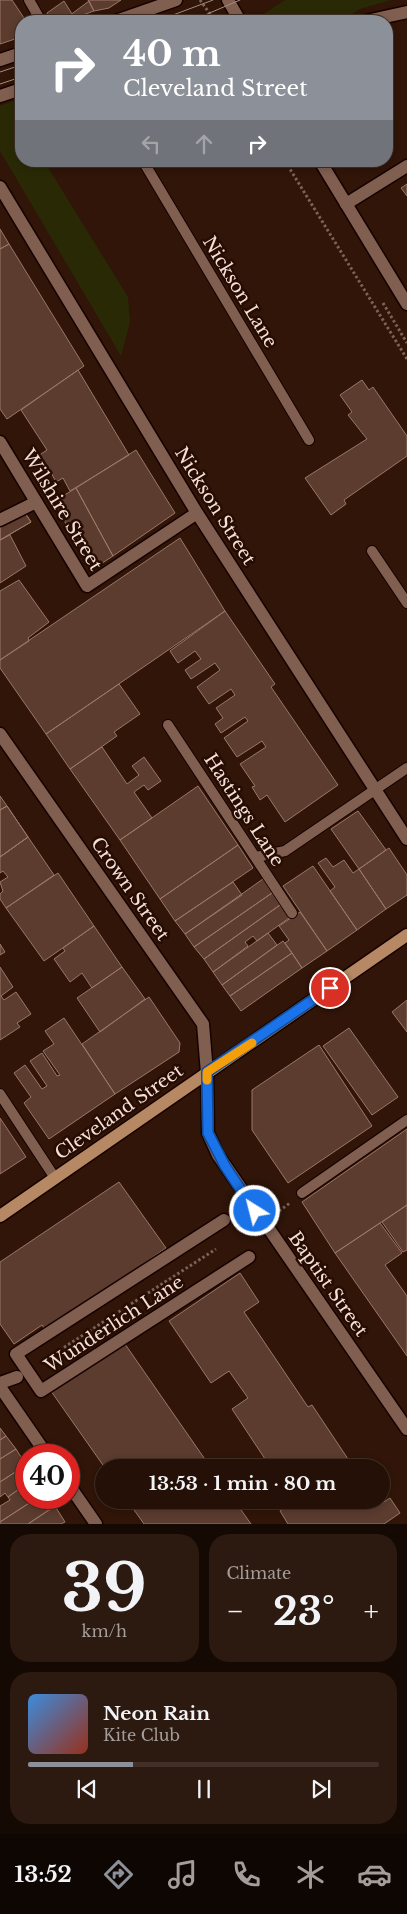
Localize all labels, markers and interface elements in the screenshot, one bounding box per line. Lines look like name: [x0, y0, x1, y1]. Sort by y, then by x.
text: 40 m: [123, 32, 221, 75]
icon: right: [40, 35, 105, 100]
text: Cleveland Street: [123, 75, 308, 102]
icon: left: [137, 130, 165, 158]
icon: ahead: [190, 130, 218, 158]
icon: right: [243, 130, 271, 158]
street label: Nickson Lane: [198, 232, 282, 352]
street label: Nickson Street: [170, 443, 260, 569]
street label: Wilshire Street: [17, 444, 107, 575]
street label: Hastings Lane: [199, 749, 289, 871]
street label: Crown Street: [86, 833, 174, 945]
pin: [309, 967, 351, 1009]
icon: arrive: [316, 974, 344, 1002]
street label: Cleveland Street: [51, 1060, 187, 1164]
position arrow: [228, 1184, 280, 1236]
street label: Baptist Street: [284, 1227, 372, 1341]
street label: Wunderlich Lane: [40, 1271, 188, 1378]
speed limit sign: 40: [15, 1444, 80, 1509]
text: 13:53 · 1 min · 80 m: [149, 1472, 336, 1495]
text: 39: [62, 1548, 147, 1629]
text: Climate: [227, 1563, 291, 1583]
text: 23°: [273, 1588, 335, 1635]
text: −: [227, 1594, 244, 1629]
text: +: [364, 1594, 379, 1629]
text: km/h: [82, 1621, 127, 1641]
text: Neon Rain: [103, 1702, 210, 1725]
text: Kite Club: [103, 1725, 180, 1745]
icon: previous: [73, 1775, 101, 1803]
icon: pause: [190, 1775, 218, 1803]
icon: next: [307, 1775, 335, 1803]
icon: directions: [101, 1857, 136, 1892]
icon: music: [165, 1857, 200, 1892]
icon: phone: [229, 1857, 264, 1892]
icon: climate: [293, 1857, 328, 1892]
icon: car: [357, 1857, 392, 1892]
text: 13:52: [15, 1861, 72, 1888]

